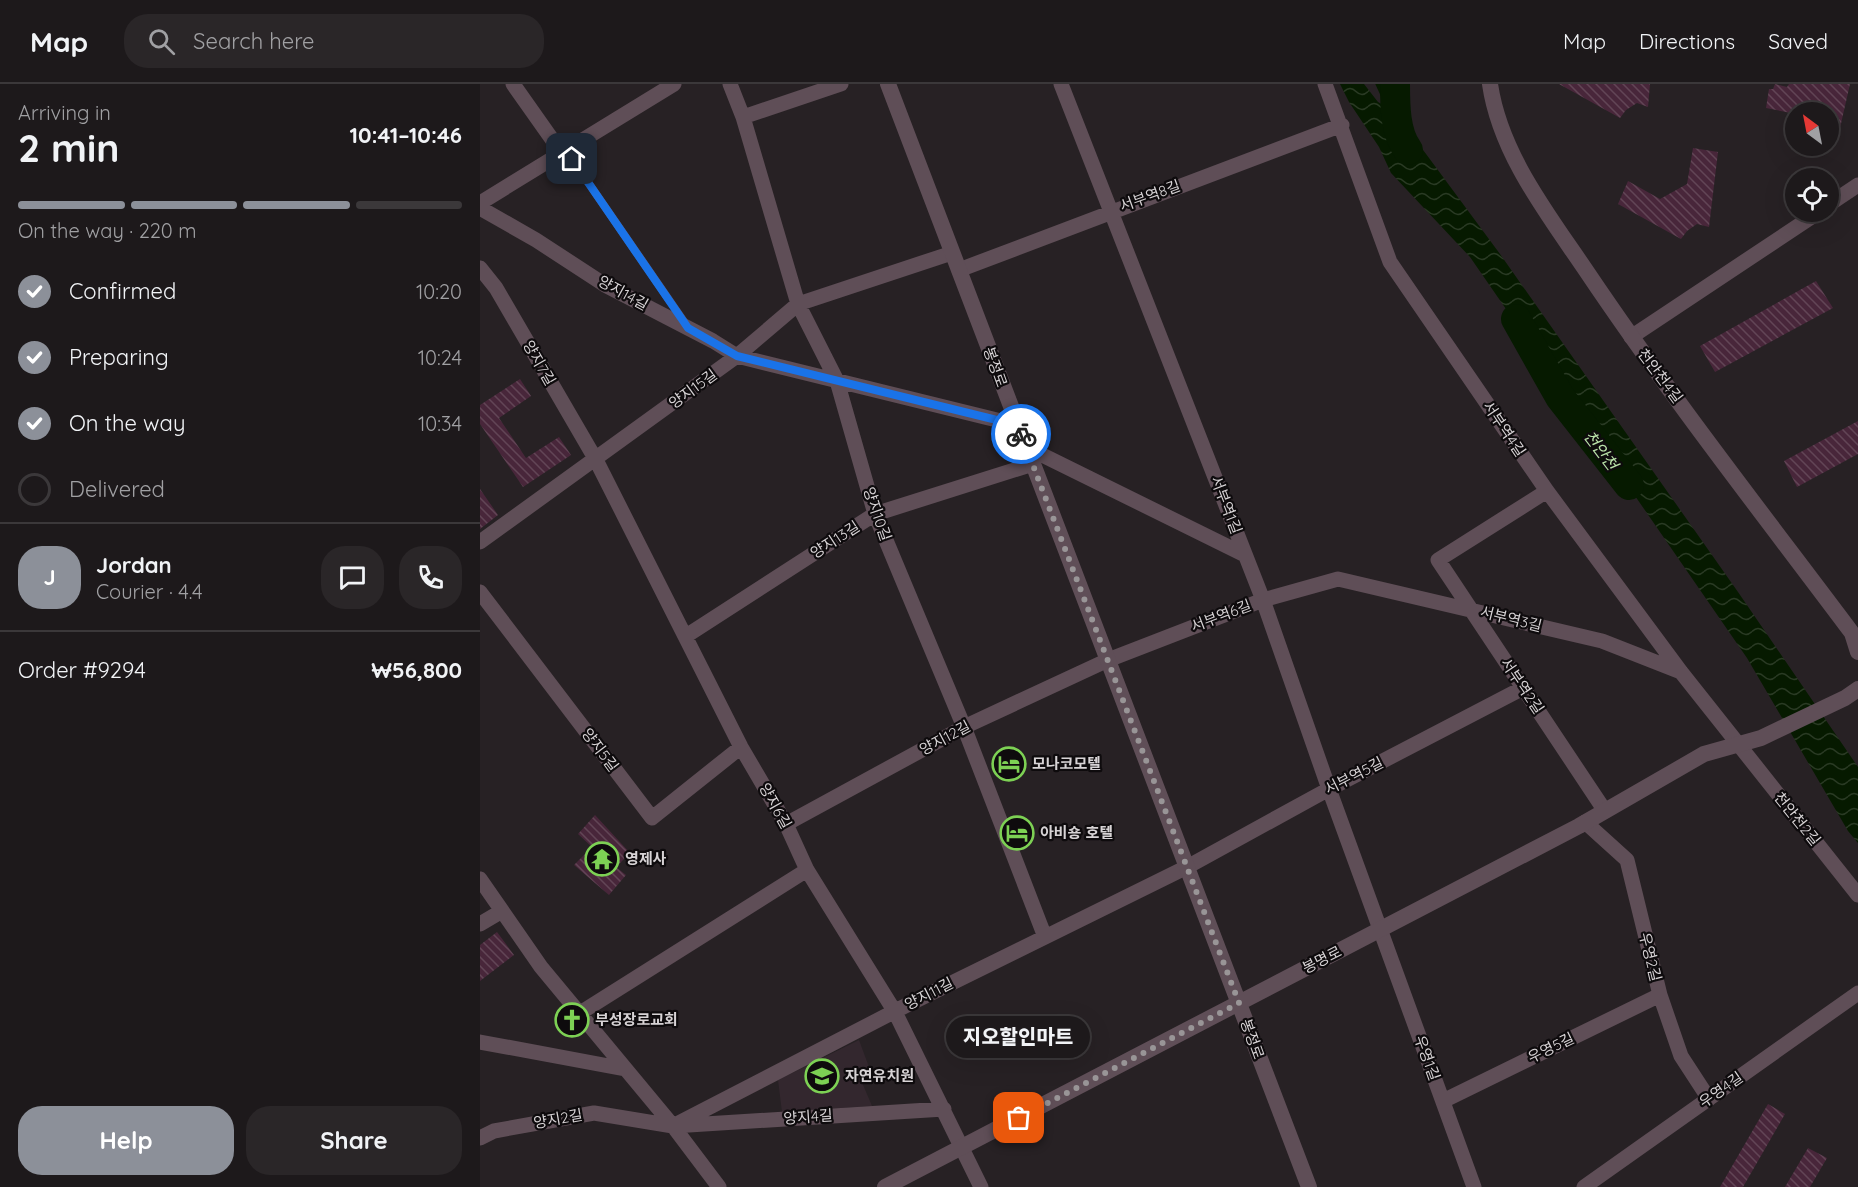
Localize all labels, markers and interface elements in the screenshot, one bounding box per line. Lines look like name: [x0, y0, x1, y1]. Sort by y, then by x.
search box: [124, 14, 544, 68]
text: Map: [30, 24, 88, 59]
icon: search: [145, 25, 178, 58]
text: Search here: [193, 27, 315, 55]
text: Map: [1563, 28, 1606, 54]
text: Directions: [1639, 28, 1735, 54]
text: Saved: [1768, 28, 1828, 54]
text: Arriving in: [18, 100, 111, 125]
north arrow: [1785, 102, 1839, 156]
map controls: [1785, 102, 1839, 222]
text: 10:41–10:46: [349, 121, 462, 149]
text: 2 min: [18, 123, 120, 172]
pin: [546, 133, 597, 184]
icon: home: [555, 142, 588, 175]
button: locate: [1785, 168, 1839, 222]
street label: 서부역8길: [1117, 176, 1183, 215]
text: On the way · 220 m: [18, 218, 196, 243]
street label: 양지14길: [595, 271, 652, 314]
icon: check: [18, 275, 51, 308]
text: Confirmed: [69, 277, 176, 305]
text: 10:20: [416, 279, 462, 304]
street label: 양지7길: [519, 337, 560, 389]
icon: check: [18, 341, 51, 374]
text: Preparing: [69, 343, 169, 371]
street label: 봉정로: [979, 344, 1011, 390]
text: 10:24: [418, 345, 462, 370]
street label: 천안천4길: [1634, 345, 1687, 407]
street label: 양지15길: [665, 365, 721, 412]
street label: 서부역4길: [1479, 397, 1530, 460]
courier: [991, 404, 1051, 464]
icon: check: [18, 407, 51, 440]
text: On the way: [69, 409, 185, 437]
text: 10:34: [418, 411, 462, 436]
icon: bike: [1005, 418, 1038, 451]
water label: 천안천: [1580, 426, 1624, 475]
street label: 서부역1길: [1207, 473, 1246, 537]
text: Delivered: [69, 475, 165, 503]
street label: 양지10길: [859, 484, 896, 543]
street label: 양지13길: [807, 517, 863, 562]
button: chat: [321, 546, 384, 609]
button: phone: [399, 546, 462, 609]
text: Jordan: [96, 551, 172, 579]
text: J: [43, 563, 56, 591]
text: Courier · 4.4: [96, 579, 202, 604]
street label: 서부역6길: [1188, 595, 1254, 636]
street label: 서부역3길: [1478, 602, 1544, 635]
street label: 서부역2길: [1497, 654, 1548, 717]
text: Order #9294: [18, 656, 146, 684]
text: ₩56,800: [371, 656, 462, 684]
street label: 양지12길: [916, 716, 974, 759]
street label: 양지5길: [578, 724, 623, 775]
hotel icon: 모나코모텔: [991, 746, 1027, 782]
street label: 서부역5길: [1321, 753, 1386, 798]
place label: 모나코모텔: [1032, 754, 1101, 773]
street label: 양지6길: [755, 780, 796, 832]
street label: 천안천2길: [1770, 788, 1825, 849]
hotel icon: 아비숑 호텔: [999, 815, 1035, 851]
place label: 아비숑 호텔: [1040, 823, 1113, 842]
temple icon: 영제사: [584, 841, 620, 877]
place label: 영제사: [625, 849, 667, 868]
street label: 우영2길: [1635, 930, 1666, 983]
street label: 봉명로: [1299, 942, 1345, 977]
street label: 양지11길: [901, 973, 956, 1014]
church icon: 부성장로교회: [554, 1002, 590, 1038]
place label: 부성장로교회: [595, 1010, 678, 1029]
callout: 지오할인마트: [947, 1016, 1091, 1058]
street label: 봉정로: [1236, 1016, 1268, 1062]
text: 지오할인마트: [963, 1024, 1073, 1049]
street label: 우영5길: [1524, 1028, 1577, 1067]
street label: 우영1길: [1411, 1033, 1444, 1083]
school or university icon: 자연유치원: [804, 1058, 840, 1094]
place label: 자연유치원: [845, 1066, 914, 1085]
street label: 우영4길: [1695, 1068, 1746, 1112]
pin: [993, 1092, 1044, 1143]
icon: bag: [1002, 1101, 1035, 1134]
street label: 양지2길: [532, 1105, 584, 1132]
street label: 양지4길: [783, 1105, 833, 1128]
button: Help: [18, 1106, 234, 1175]
button: Share: [246, 1106, 462, 1175]

